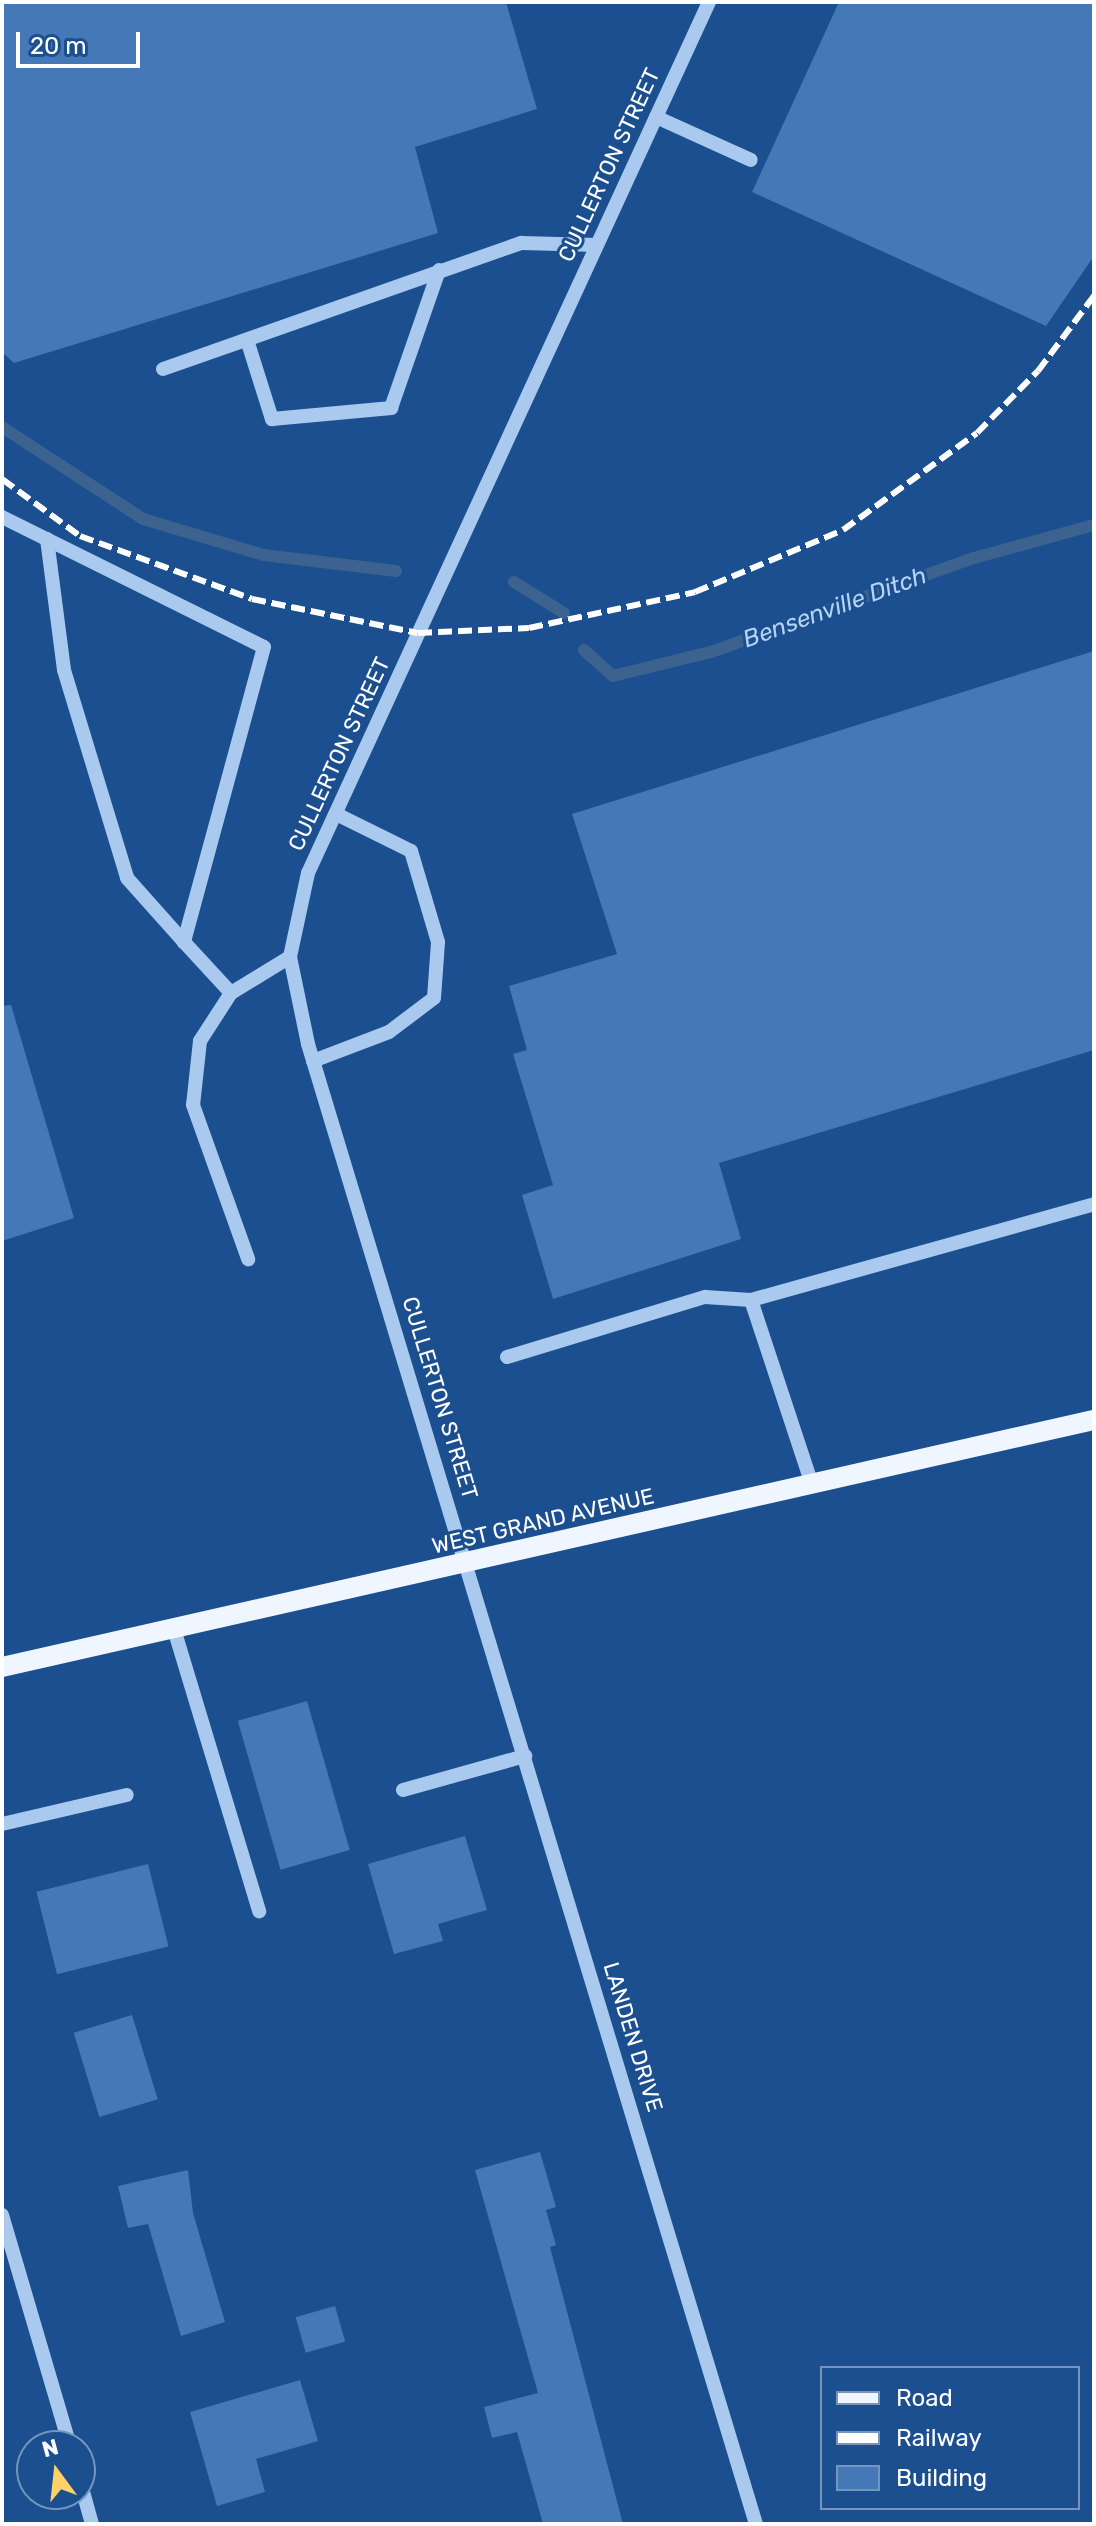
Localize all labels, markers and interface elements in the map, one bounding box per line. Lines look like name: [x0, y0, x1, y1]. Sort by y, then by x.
scale bar: [20, 16, 144, 66]
text: 20 m: [30, 32, 87, 60]
street label: CULLERTON STREET: [553, 64, 665, 266]
water label: Bensenville Ditch: [739, 561, 931, 655]
street label: CULLERTON STREET: [283, 653, 395, 855]
street label: CULLERTON STREET: [397, 1294, 483, 1502]
street label: WEST GRAND AVENUE: [429, 1482, 657, 1560]
street label: LANDEN DRIVE: [598, 1959, 668, 2115]
legend: [820, 2366, 1080, 2510]
text: Road: [896, 2384, 953, 2412]
text: Railway: [896, 2424, 982, 2452]
north arrow: [16, 2430, 96, 2510]
text: N: [39, 2433, 61, 2463]
text: Building: [896, 2464, 987, 2492]

